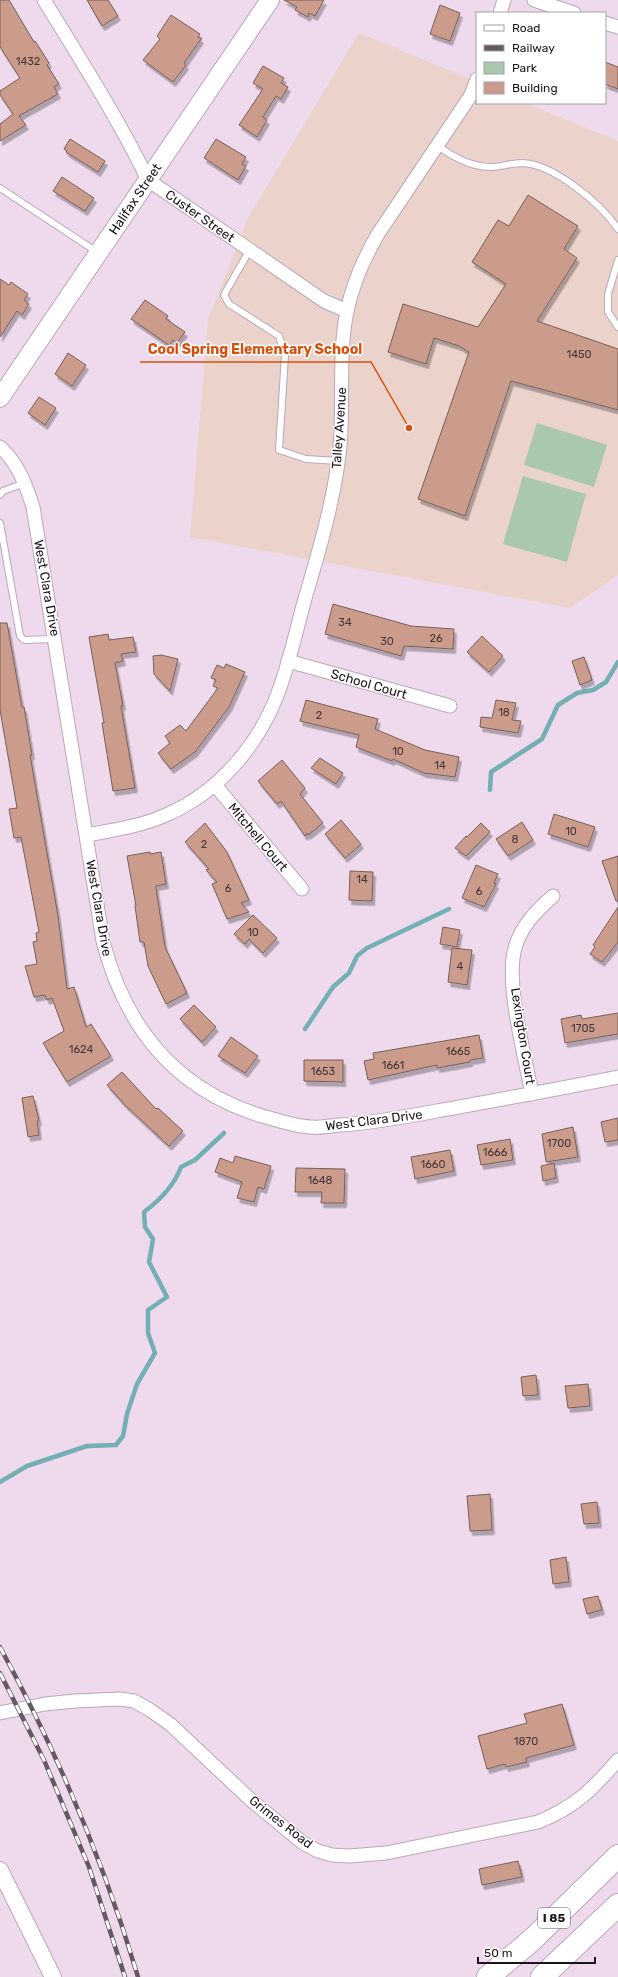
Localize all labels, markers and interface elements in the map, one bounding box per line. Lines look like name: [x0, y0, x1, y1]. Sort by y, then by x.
legend: [476, 12, 606, 104]
text: Road: [512, 21, 540, 35]
text: Railway: [512, 41, 555, 55]
house number: 1432: [16, 55, 40, 68]
text: Park: [512, 61, 538, 75]
text: Building: [512, 81, 558, 95]
street label: Halifax Street: [106, 161, 164, 237]
street label: Custer Street: [163, 187, 237, 245]
callout: Cool Spring Elementary School: [140, 336, 371, 362]
text: Cool Spring Elementary School: [148, 341, 362, 358]
house number: 1450: [566, 348, 592, 361]
street label: Talley Avenue: [329, 387, 349, 469]
street label: West Clara Drive: [31, 539, 63, 637]
house number: 34: [338, 616, 352, 629]
house number: 26: [429, 632, 443, 645]
house number: 30: [380, 635, 394, 648]
street label: School Court: [329, 666, 409, 702]
house number: 18: [498, 706, 510, 719]
house number: 2: [316, 709, 322, 722]
house number: 10: [392, 745, 404, 758]
house number: 14: [434, 759, 446, 772]
street label: Mitchell Court: [225, 800, 291, 874]
house number: 10: [565, 825, 577, 838]
house number: 8: [512, 833, 519, 846]
house number: 2: [201, 838, 207, 851]
street label: West Clara Drive: [83, 859, 115, 957]
house number: 14: [356, 873, 368, 886]
house number: 6: [225, 882, 232, 895]
house number: 6: [476, 885, 483, 898]
house number: 10: [247, 926, 259, 939]
house number: 4: [457, 960, 464, 973]
street label: Lexington Court: [507, 987, 538, 1086]
house number: 1705: [571, 1022, 595, 1035]
house number: 1624: [69, 1043, 93, 1056]
house number: 1665: [446, 1045, 471, 1058]
house number: 1661: [382, 1059, 404, 1072]
house number: 1653: [311, 1065, 336, 1078]
street label: West Clara Drive: [325, 1107, 423, 1133]
house number: 1700: [547, 1137, 571, 1150]
house number: 1666: [483, 1146, 508, 1159]
house number: 1660: [421, 1158, 445, 1171]
house number: 1648: [307, 1174, 333, 1187]
house number: 1870: [514, 1735, 538, 1748]
street label: Grimes Road: [246, 1793, 316, 1851]
road number: I 85: [538, 1908, 570, 1928]
scale bar: [478, 1939, 595, 1965]
text: 50 m: [484, 1946, 512, 1960]

